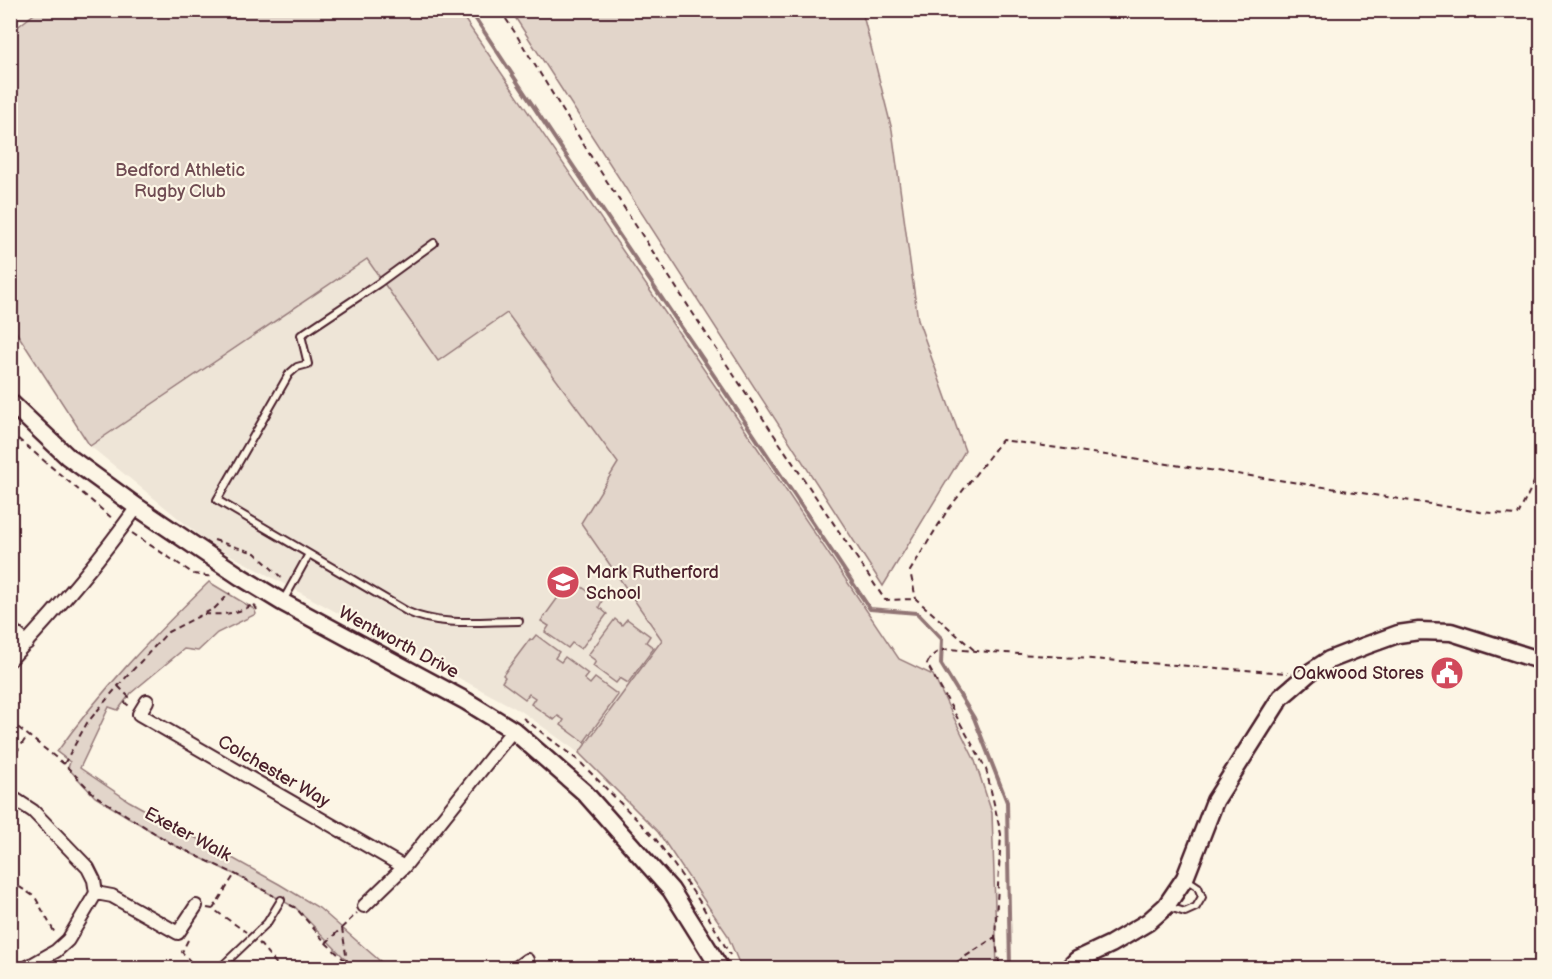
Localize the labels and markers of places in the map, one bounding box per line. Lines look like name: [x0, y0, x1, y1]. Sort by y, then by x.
place label: Mark Rutherford School: [586, 562, 719, 604]
school or university icon: Mark Rutherford School: [545, 564, 581, 600]
public building icon: Oakwood Stores: [1429, 655, 1465, 691]
place label: Oakwood Stores: [1292, 663, 1424, 684]

